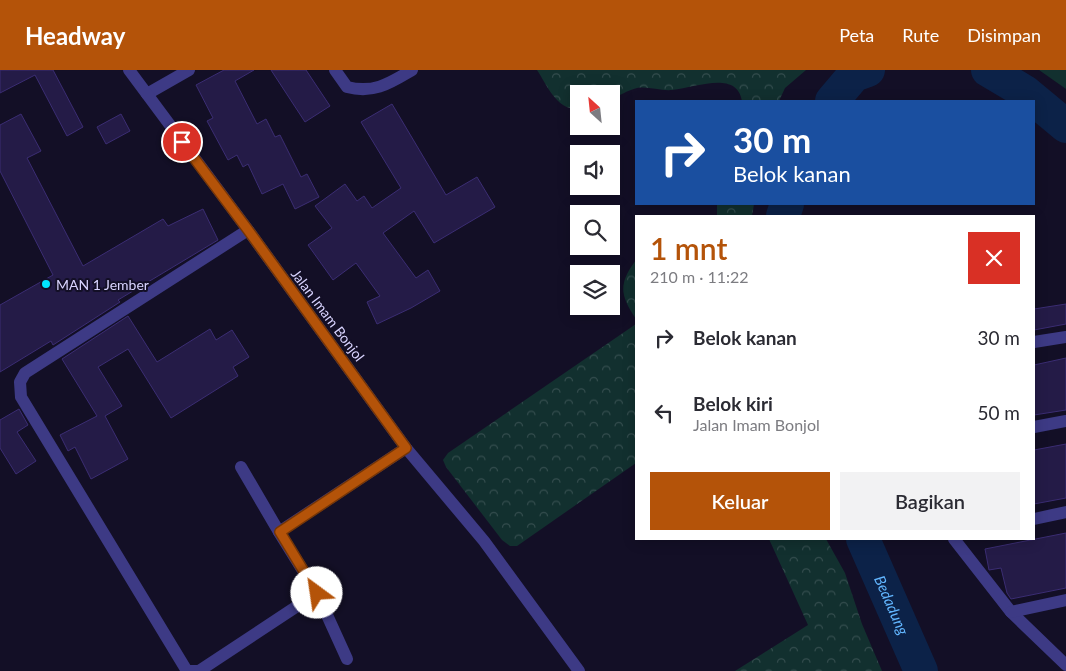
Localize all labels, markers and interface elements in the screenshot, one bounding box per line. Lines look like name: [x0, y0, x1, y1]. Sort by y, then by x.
text: Headway: [25, 21, 125, 50]
text: Peta: [839, 24, 874, 46]
text: Rute: [902, 24, 939, 46]
text: Disimpan: [967, 24, 1041, 46]
north arrow: [570, 85, 620, 135]
map controls: [570, 85, 620, 315]
text: 30 m: [733, 118, 811, 160]
icon: right: [650, 120, 715, 185]
pin: [161, 121, 203, 163]
icon: arrive: [168, 128, 196, 156]
button: sound: [570, 145, 620, 195]
text: Belok kanan: [733, 160, 851, 187]
button: search: [570, 205, 620, 255]
text: 1 mnt: [650, 230, 727, 266]
button: close: [968, 232, 1020, 284]
button: layers: [570, 265, 620, 315]
street label: Jalan Imam Bonjol: [288, 266, 368, 364]
text: 210 m · 11:22: [650, 267, 749, 286]
place label: MAN 1 Jember: [56, 276, 149, 293]
marker: MAN 1 Jember: [40, 278, 52, 290]
icon: right: [650, 324, 678, 352]
text: Belok kanan: [693, 326, 797, 349]
text: 30 m: [977, 326, 1020, 349]
text: Belok kiri: [693, 392, 773, 415]
icon: left: [650, 399, 678, 427]
text: 50 m: [977, 401, 1020, 424]
text: Jalan Imam Bonjol: [693, 415, 820, 434]
button: Keluar: [650, 472, 830, 530]
button: Bagikan: [840, 472, 1020, 530]
position arrow: [290, 566, 342, 618]
water label: Bedadung: [871, 573, 913, 638]

